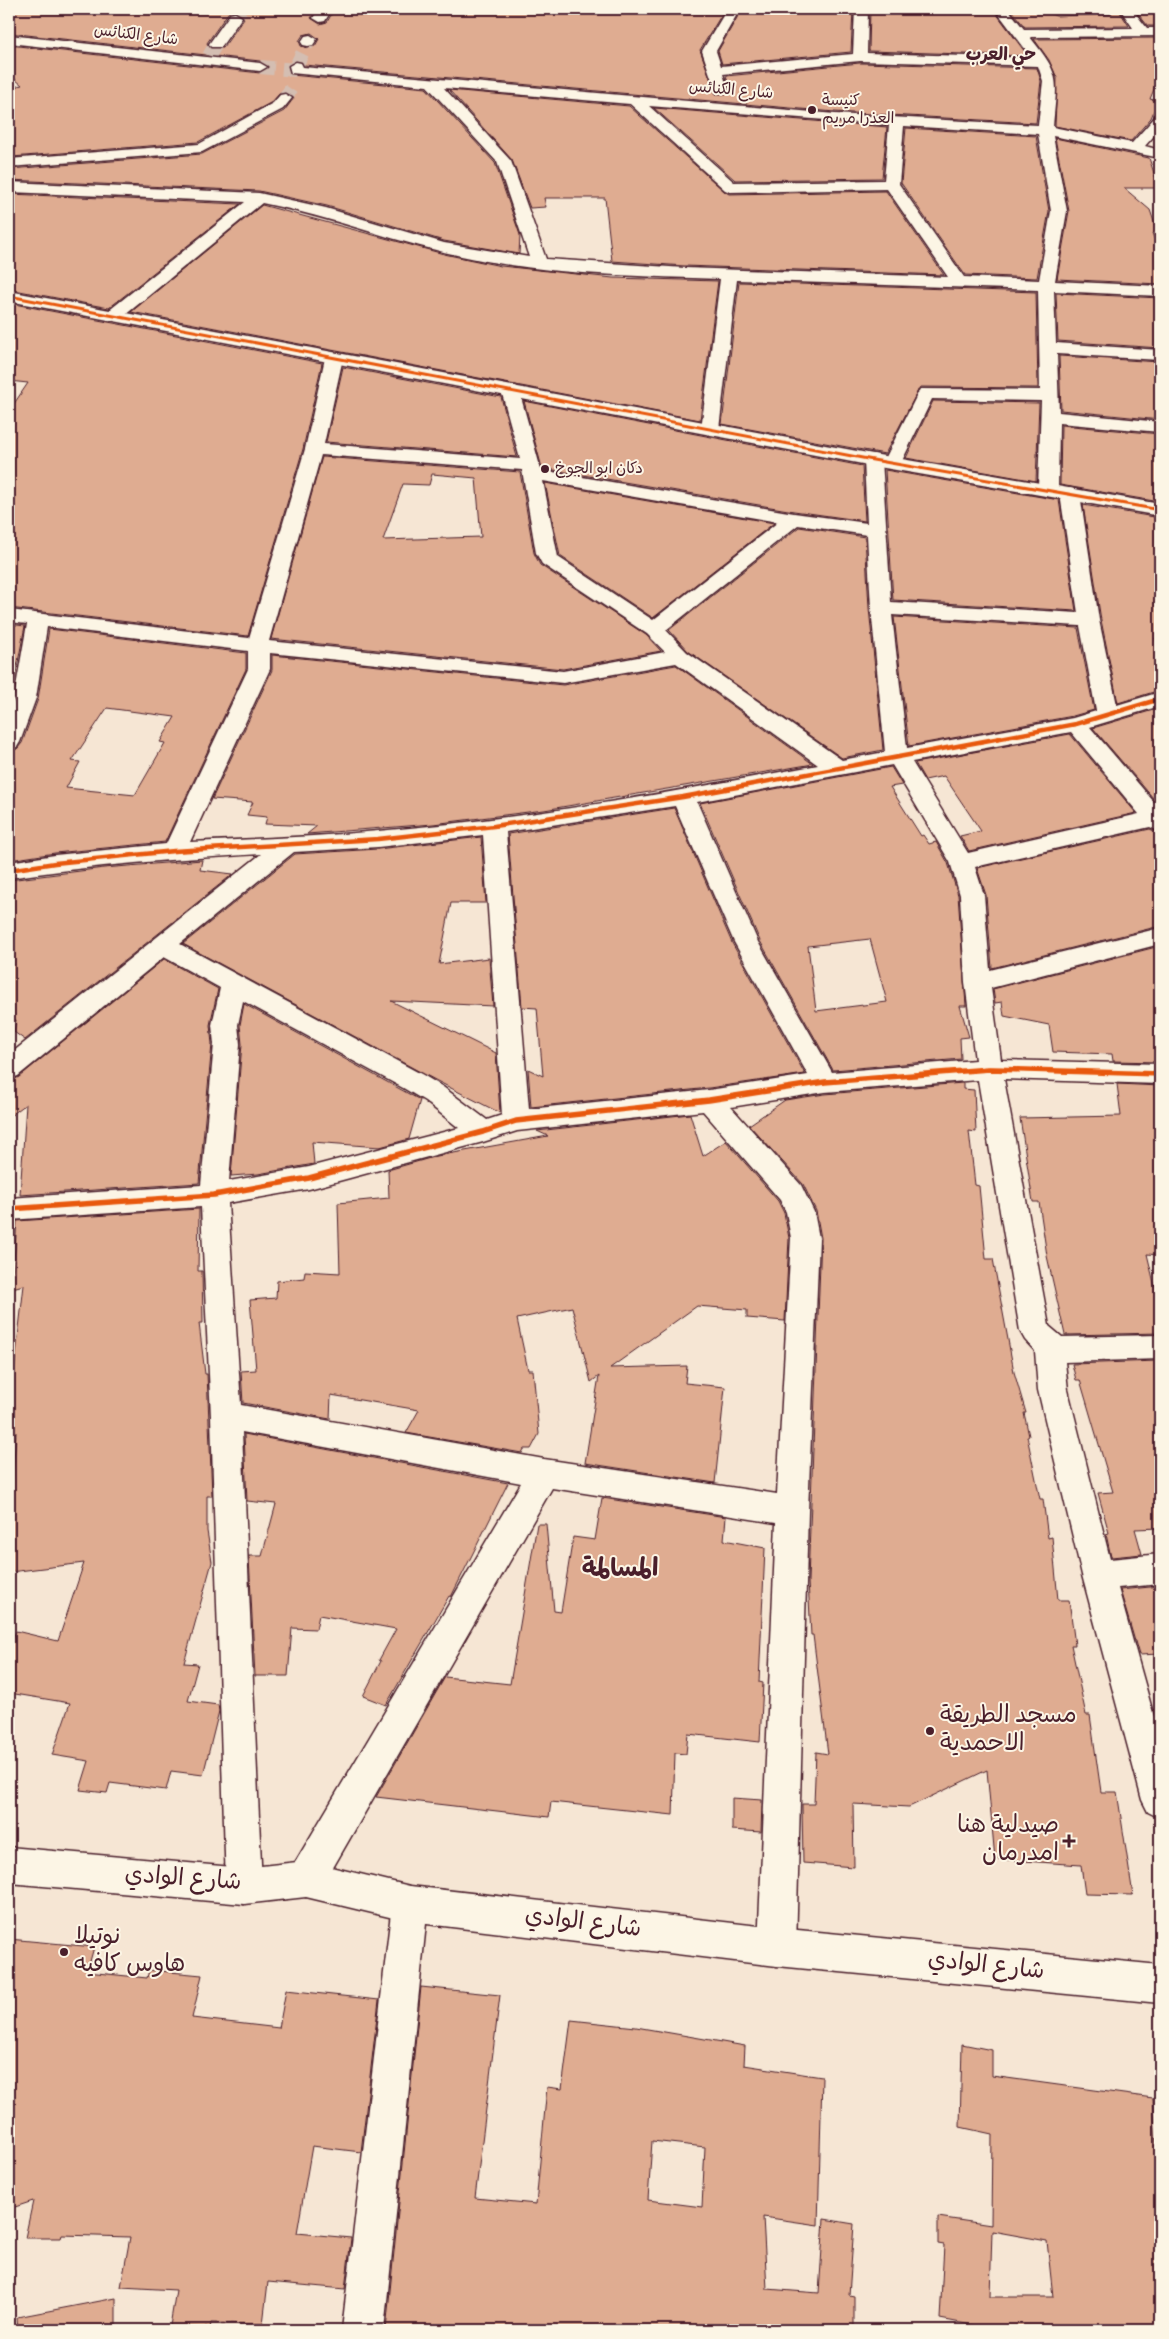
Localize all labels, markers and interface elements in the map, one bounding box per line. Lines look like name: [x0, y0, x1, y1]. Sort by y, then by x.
street label: شارع الكنائس: [93, 19, 179, 53]
district label: حي العرب: [966, 44, 1036, 70]
street label: شارع الكنائس: [688, 76, 774, 106]
place label: كنيسة العذرا مريم: [822, 90, 895, 131]
marker: كنيسة العذرا مريم: [806, 104, 818, 116]
place label: دكان ابو الجوخ: [555, 458, 643, 481]
marker: دكان ابو الجوخ: [539, 463, 551, 475]
district label: المسالمة: [582, 1553, 658, 1589]
place label: مسجد الطريقة الاحمدية: [940, 1700, 1077, 1762]
marker: مسجد الطريقة الاحمدية: [924, 1725, 936, 1737]
place label: صيدلية هنا امدرمان: [957, 1810, 1059, 1872]
marker: صيدلية هنا امدرمان: [1063, 1835, 1075, 1847]
street label: شارع الوادي: [123, 1859, 243, 1901]
street label: شارع الوادي: [523, 1900, 643, 1948]
place label: نوتيلا هاوس كافيه: [74, 1921, 185, 1983]
street label: شارع الوادي: [926, 1944, 1046, 1990]
marker: نوتيلا هاوس كافيه: [58, 1946, 70, 1958]

